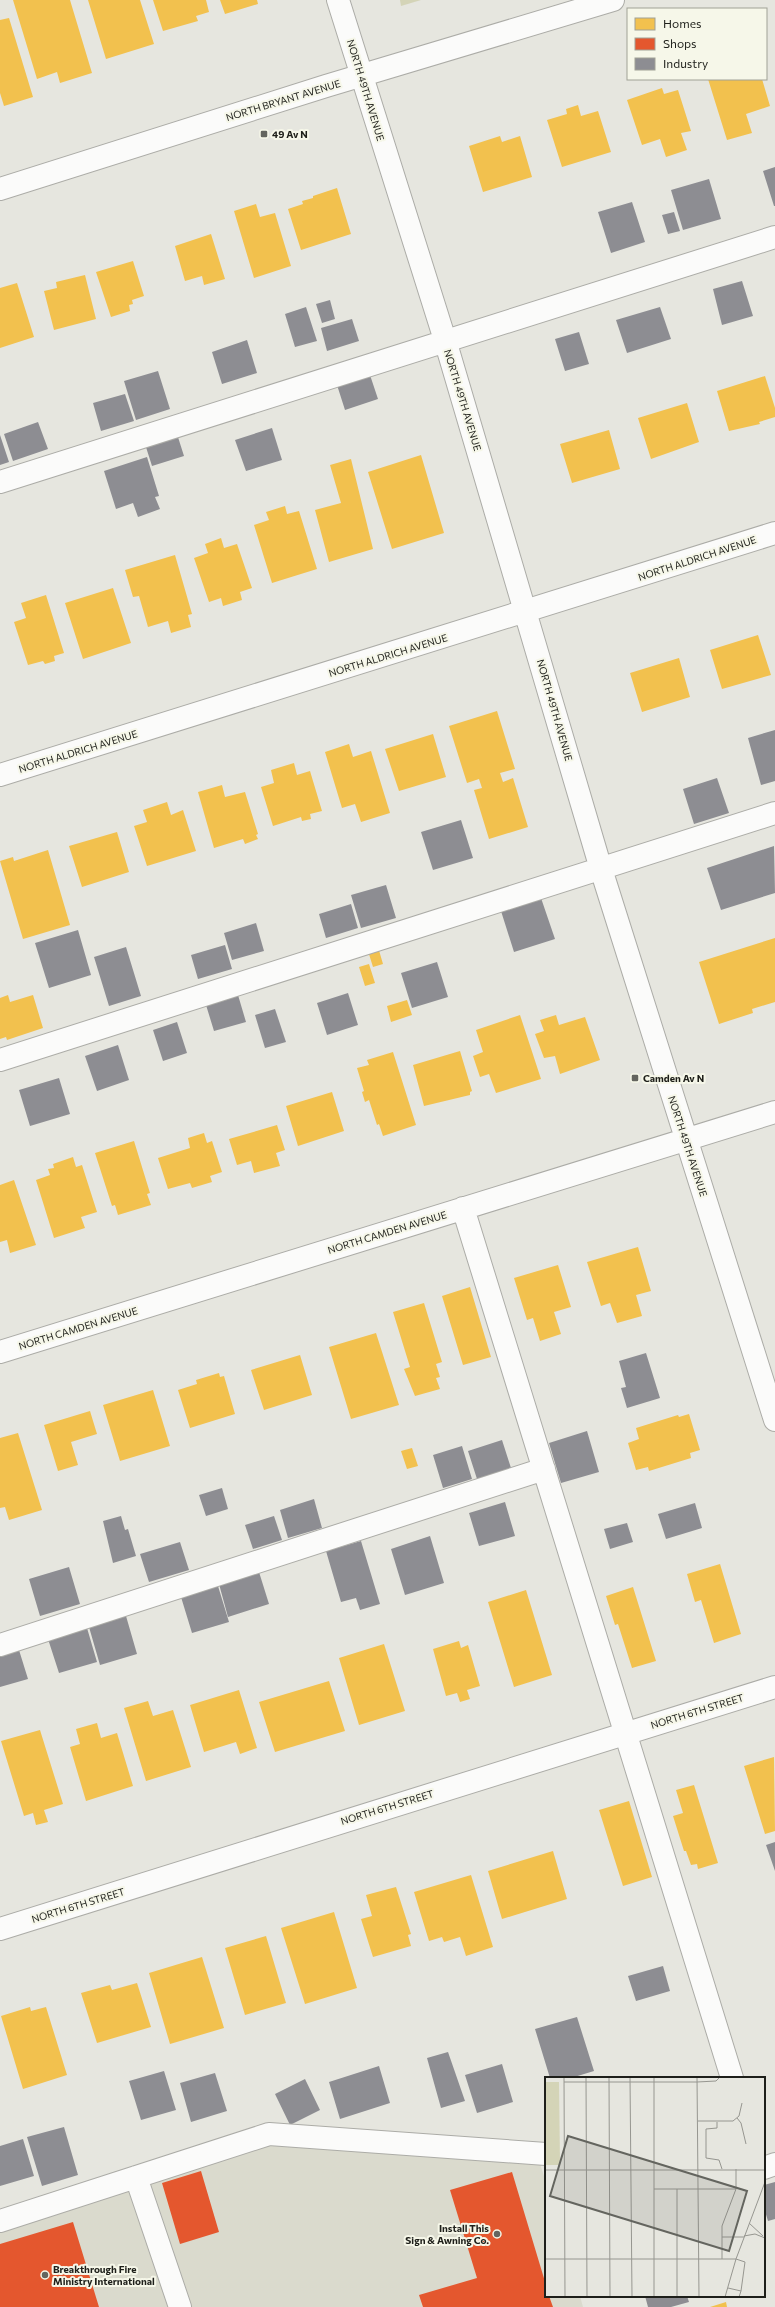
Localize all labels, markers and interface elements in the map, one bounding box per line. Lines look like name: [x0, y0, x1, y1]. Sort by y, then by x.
legend: [627, 8, 767, 80]
text: Homes: [663, 16, 701, 30]
text: Shops: [663, 36, 697, 50]
street label: NORTH 49TH AVENUE: [345, 38, 387, 142]
text: Industry: [663, 56, 708, 70]
street label: NORTH BRYANT AVENUE: [224, 77, 342, 123]
place label: 49 Av N: [272, 128, 308, 140]
marker: 49 Av N: [259, 129, 269, 139]
street label: NORTH 49TH AVENUE: [442, 348, 484, 452]
street label: NORTH ALDRICH AVENUE: [636, 533, 758, 583]
street label: NORTH ALDRICH AVENUE: [327, 631, 449, 679]
street label: NORTH 49TH AVENUE: [535, 658, 575, 762]
street label: NORTH ALDRICH AVENUE: [17, 727, 139, 775]
place label: Camden Av N: [643, 1072, 704, 1084]
marker: Camden Av N: [630, 1073, 640, 1083]
street label: NORTH 49TH AVENUE: [666, 1094, 710, 1198]
street label: NORTH CAMDEN AVENUE: [326, 1208, 448, 1256]
street label: NORTH CAMDEN AVENUE: [17, 1304, 139, 1352]
street label: NORTH 6TH STREET: [649, 1691, 746, 1731]
street label: NORTH 6TH STREET: [339, 1787, 436, 1827]
street label: NORTH 6TH STREET: [30, 1885, 127, 1925]
inset map: [545, 2077, 765, 2297]
place label: Install This Sign & Awning Co.: [405, 2222, 489, 2246]
marker: Install This Sign & Awning Co.: [492, 2229, 502, 2239]
place label: Breakthrough Fire Ministry International: [53, 2263, 155, 2287]
marker: Breakthrough Fire Ministry International: [40, 2270, 50, 2280]

